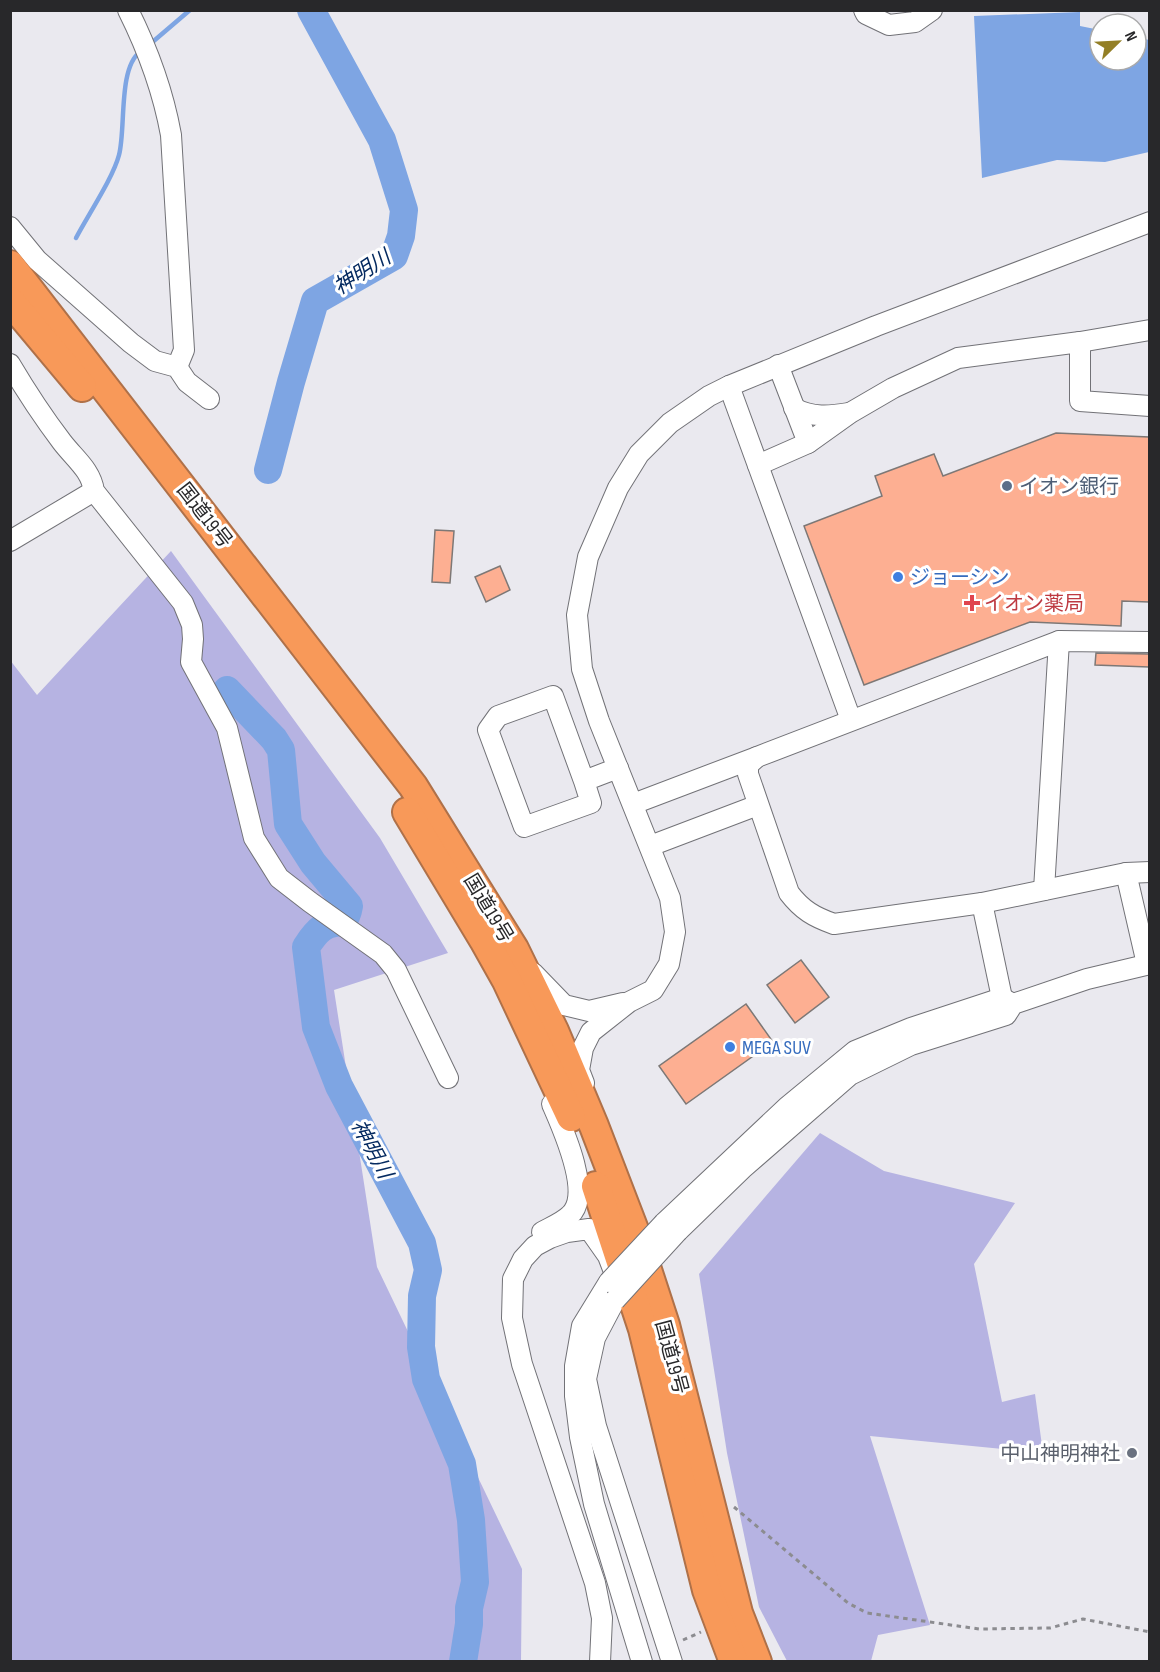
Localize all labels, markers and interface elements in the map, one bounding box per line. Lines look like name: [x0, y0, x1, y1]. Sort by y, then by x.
north arrow: [1088, 12, 1148, 72]
text: N: [1120, 29, 1141, 44]
water label: 神明川: [329, 244, 397, 300]
place label: イオン銀行: [1019, 475, 1119, 499]
street label: 国道19号: [171, 478, 237, 553]
marker: イオン銀行: [1000, 479, 1014, 493]
place label: ジョーシン: [910, 566, 1010, 590]
marker: ジョーシン: [891, 570, 905, 584]
place label: イオン薬局: [984, 592, 1084, 616]
marker: イオン薬局: [965, 596, 979, 610]
street label: 国道19号: [458, 870, 518, 947]
place label: MEGA SUV: [742, 1036, 811, 1060]
marker: MEGA SUV: [723, 1040, 737, 1054]
water label: 神明川: [346, 1116, 398, 1185]
street label: 国道19号: [650, 1318, 692, 1397]
place label: 中山神明神社: [1000, 1442, 1120, 1466]
marker: 中山神明神社: [1125, 1446, 1139, 1460]

